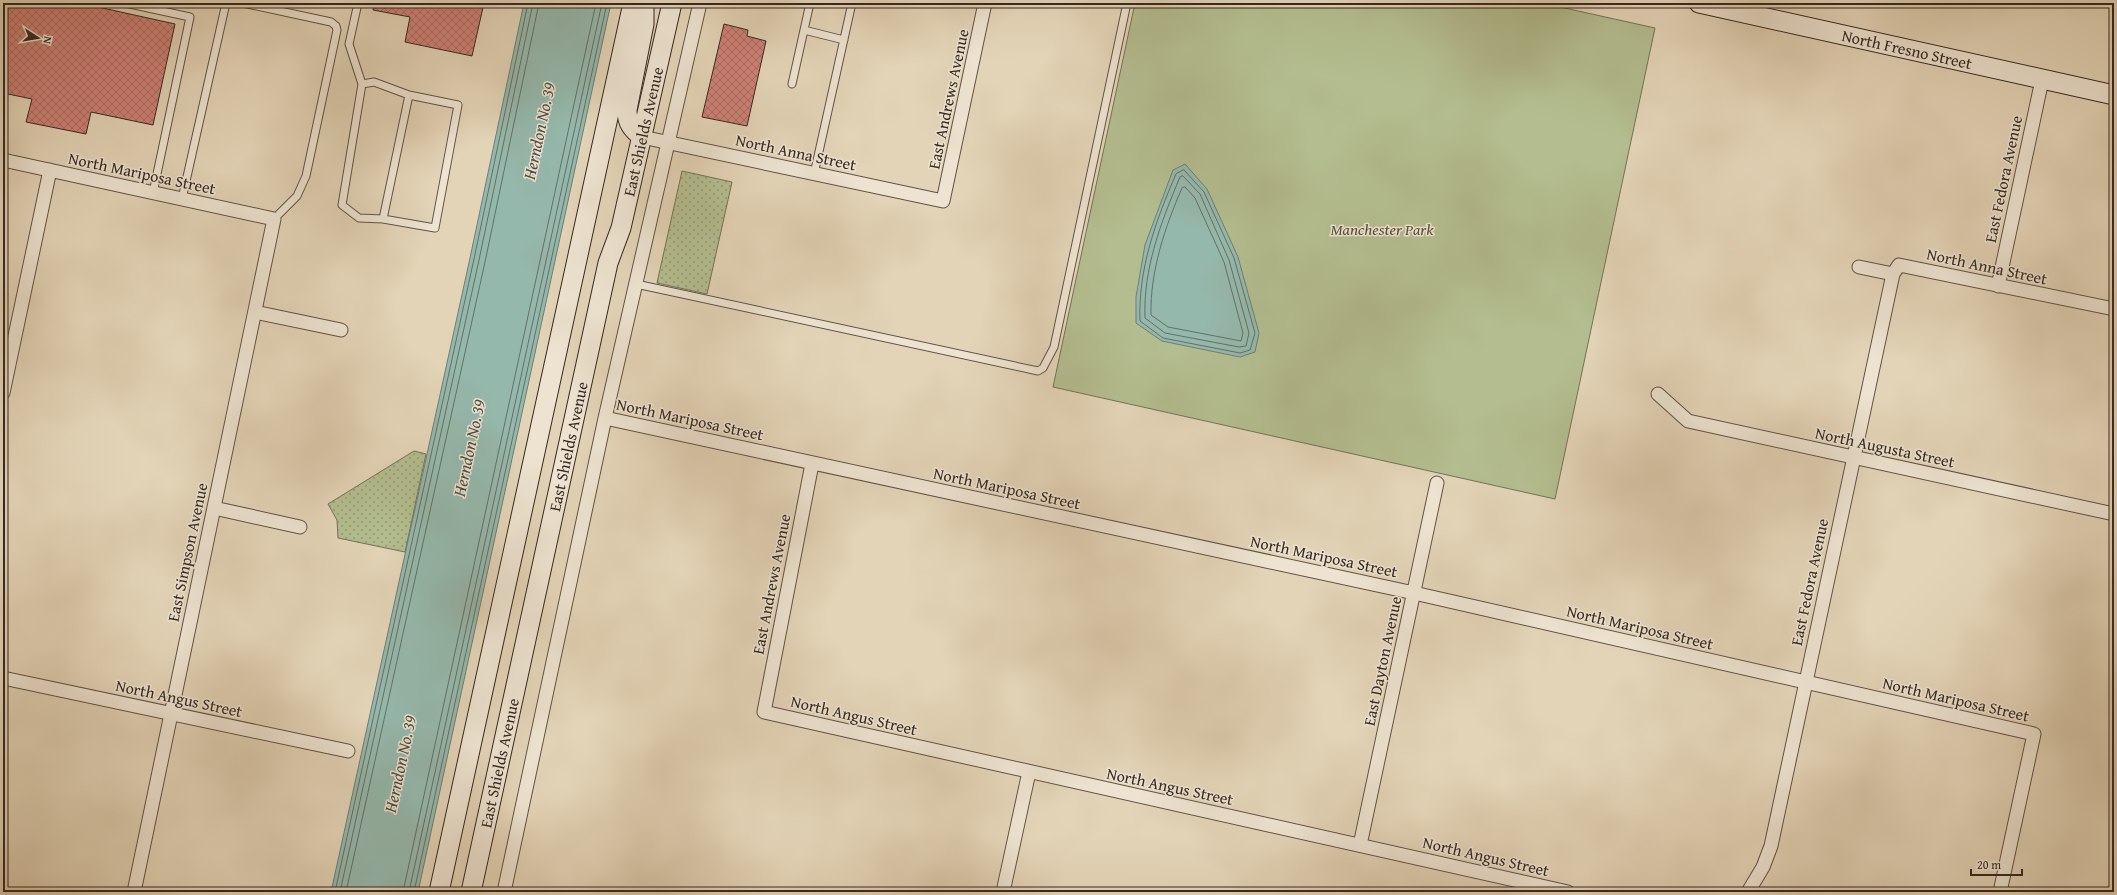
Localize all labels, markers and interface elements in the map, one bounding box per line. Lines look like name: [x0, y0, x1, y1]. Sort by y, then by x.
north arrow: [18, 18, 58, 58]
street label: North Fresno Street: [1840, 23, 1975, 75]
street label: East Andrews Avenue: [921, 27, 975, 171]
text: N: [39, 35, 56, 46]
street label: East Shields Avenue: [617, 64, 669, 199]
water label: Herndon No. 39: [516, 80, 561, 183]
street label: East Fedora Avenue: [1978, 113, 2028, 245]
street label: North Anna Street: [734, 128, 859, 177]
street label: North Mariposa Street: [66, 146, 218, 200]
park label: Manchester Park: [1330, 217, 1434, 241]
street label: North Anna Street: [1925, 242, 2050, 291]
street label: East Shields Avenue: [542, 379, 594, 514]
street label: North Mariposa Street: [614, 392, 766, 446]
water label: Herndon No. 39: [446, 397, 491, 500]
street label: North Augusta Street: [1813, 421, 1957, 474]
street label: North Mariposa Street: [931, 461, 1083, 515]
street label: East Simpson Avenue: [161, 480, 213, 624]
street label: East Andrews Avenue: [746, 512, 796, 656]
street label: East Fedora Avenue: [1784, 516, 1834, 648]
street label: North Mariposa Street: [1248, 529, 1400, 583]
street label: East Dayton Avenue: [1357, 594, 1407, 728]
street label: North Mariposa Street: [1564, 598, 1716, 656]
street label: North Mariposa Street: [1880, 670, 2032, 728]
street label: North Angus Street: [113, 673, 245, 723]
street label: North Angus Street: [788, 689, 920, 741]
street label: East Shields Avenue: [473, 696, 525, 830]
water label: Herndon No. 39: [377, 713, 422, 816]
street label: North Angus Street: [1104, 761, 1236, 811]
street label: North Angus Street: [1420, 830, 1552, 882]
scale bar: [1971, 851, 2022, 877]
text: 20 m: [1977, 856, 2001, 873]

